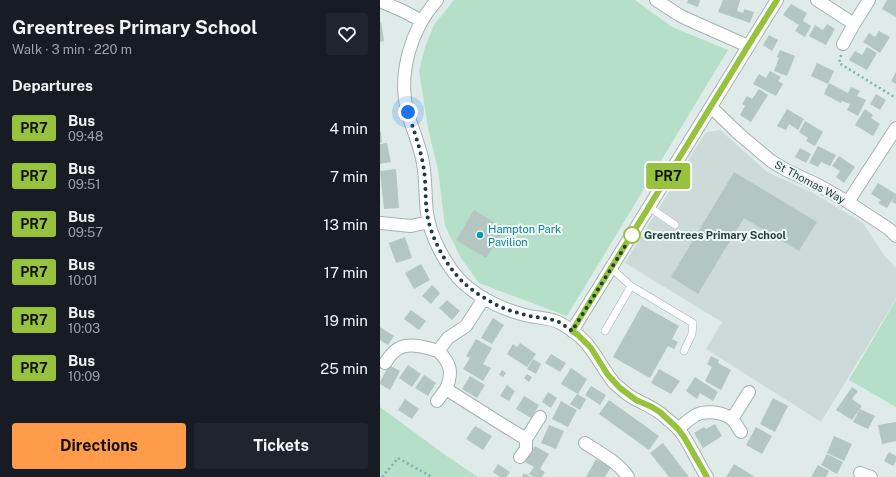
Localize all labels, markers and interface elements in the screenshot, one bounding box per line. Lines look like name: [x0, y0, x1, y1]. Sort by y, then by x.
button: heart: [326, 13, 368, 55]
text: Greentrees Primary School: [12, 16, 258, 38]
text: Walk · 3 min · 220 m: [12, 42, 132, 57]
text: Departures: [12, 77, 93, 94]
your location: [398, 102, 418, 122]
text: Bus: [68, 112, 95, 129]
text: PR7: [20, 120, 48, 136]
text: 4 min: [329, 120, 368, 137]
text: 09:48: [68, 129, 103, 144]
street label: St Thomas Way: [773, 158, 848, 206]
text: Bus: [68, 160, 95, 177]
line badge: PR7: [645, 163, 691, 189]
text: PR7: [20, 168, 48, 184]
text: 7 min: [330, 168, 368, 185]
text: PR7: [654, 168, 682, 184]
text: 09:51: [68, 177, 101, 192]
text: Bus: [68, 208, 95, 225]
text: PR7: [20, 216, 48, 232]
text: 13 min: [323, 216, 368, 233]
place label: Hampton Park Pavilion: [488, 223, 561, 248]
text: 09:57: [68, 225, 103, 240]
marker: Greentrees Primary School: [623, 226, 641, 244]
place label: Greentrees Primary School: [644, 229, 787, 241]
marker: Hampton Park Pavilion: [475, 230, 485, 240]
text: Bus: [68, 256, 95, 273]
text: PR7: [20, 264, 48, 280]
text: 17 min: [324, 264, 368, 281]
text: 10:01: [68, 273, 97, 288]
text: Bus: [68, 304, 95, 321]
text: PR7: [20, 312, 48, 328]
text: 19 min: [323, 312, 368, 329]
text: 10:03: [68, 321, 100, 336]
text: Bus: [68, 352, 95, 369]
text: PR7: [20, 360, 48, 376]
text: 25 min: [320, 360, 368, 377]
text: 10:09: [68, 369, 100, 384]
button: Directions: [12, 423, 186, 469]
button: Tickets: [194, 423, 368, 469]

